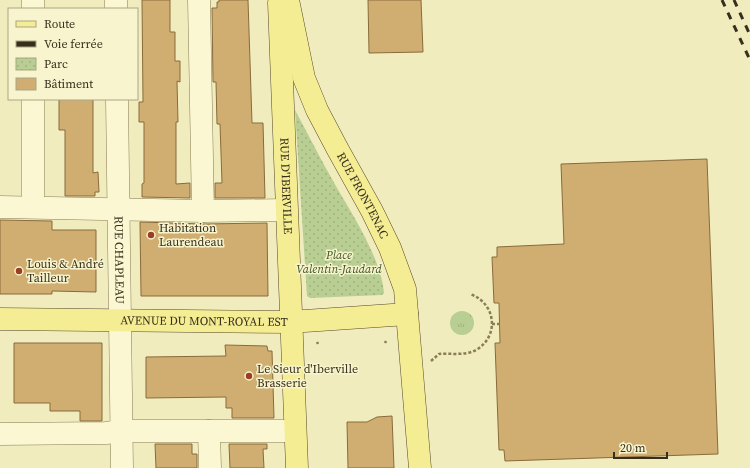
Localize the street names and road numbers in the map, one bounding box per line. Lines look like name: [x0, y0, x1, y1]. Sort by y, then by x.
street label: RUE D'IBERVILLE: [276, 137, 296, 234]
street label: RUE FRONTENAC: [333, 150, 392, 241]
street label: RUE CHAPLEAU: [111, 216, 128, 304]
street label: AVENUE DU MONT-ROYAL EST: [120, 312, 289, 330]

